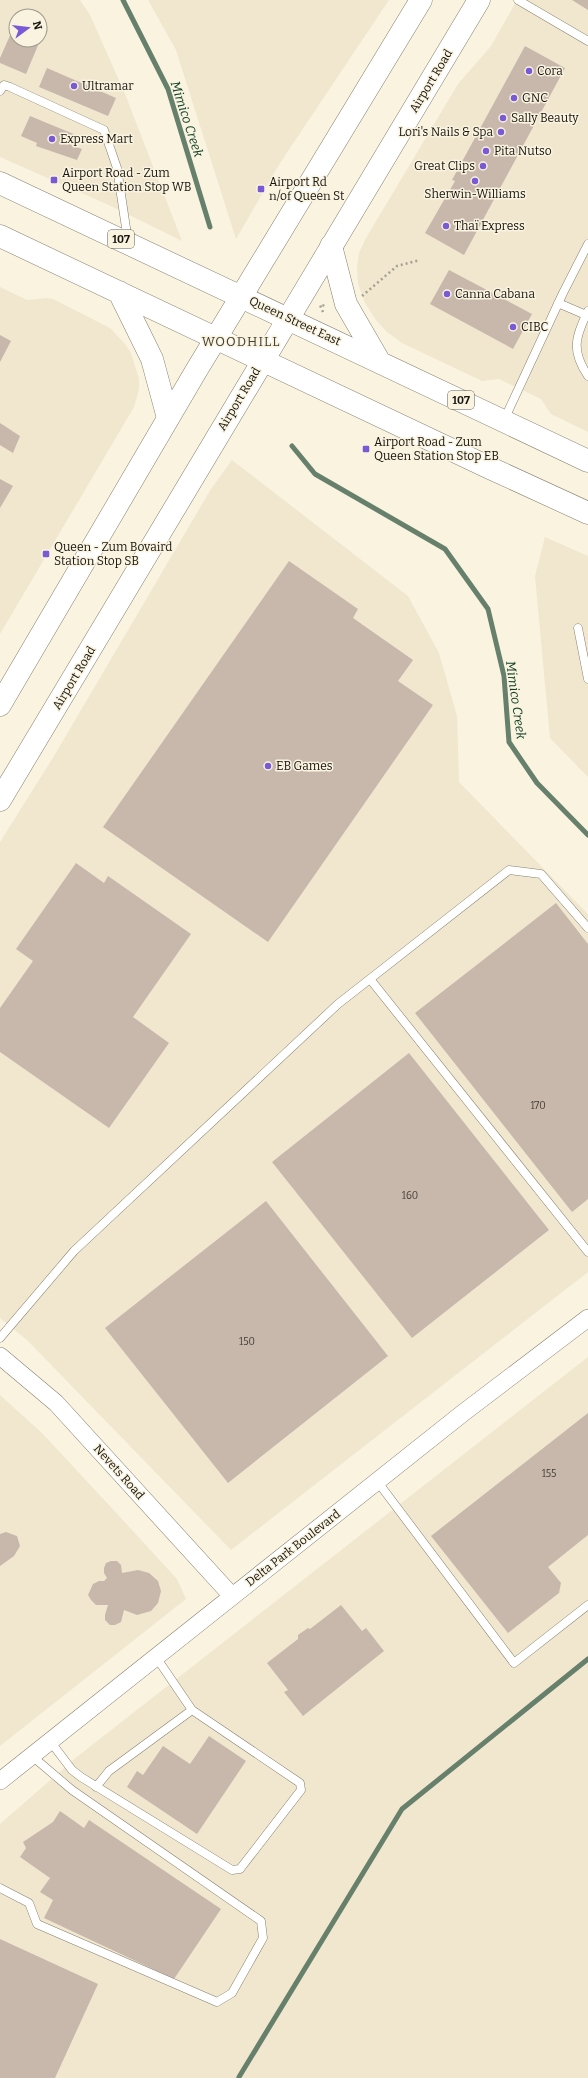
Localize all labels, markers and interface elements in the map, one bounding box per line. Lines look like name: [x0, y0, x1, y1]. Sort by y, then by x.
north arrow: [8, 8, 48, 48]
text: N: [30, 20, 45, 32]
street label: Airport Road: [407, 47, 455, 115]
place label: Cora: [537, 64, 563, 78]
marker: Cora: [524, 66, 534, 76]
place label: Ultramar: [82, 79, 134, 93]
water label: Mimico Creek: [168, 79, 207, 160]
marker: Ultramar: [69, 81, 79, 91]
place label: GNC: [522, 91, 548, 105]
marker: GNC: [509, 93, 519, 103]
place label: Sally Beauty: [511, 111, 579, 125]
marker: Sally Beauty: [498, 113, 508, 123]
place label: Lori's Nails & Spa: [399, 125, 493, 139]
marker: Lori's Nails & Spa: [496, 127, 506, 137]
place label: Express Mart: [60, 132, 134, 146]
marker: Express Mart: [47, 134, 57, 144]
place label: Pita Nutso: [494, 144, 552, 158]
marker: Pita Nutso: [481, 146, 491, 156]
place label: Great Clips: [414, 159, 475, 173]
marker: Great Clips: [478, 161, 488, 171]
place label: Airport Road - Zum Queen Station Stop WB: [62, 166, 192, 194]
marker: Airport Road - Zum Queen Station Stop WB: [49, 175, 59, 185]
place label: Airport Rd n/of Queen St: [269, 175, 345, 203]
marker: Sherwin-Williams: [470, 176, 480, 186]
marker: Airport Rd n/of Queen St: [256, 184, 266, 194]
place label: Sherwin-Williams: [424, 187, 526, 201]
place label: Thaï Express: [454, 219, 525, 233]
marker: Thaï Express: [441, 221, 451, 231]
road number: 107: [108, 230, 134, 248]
place label: Canna Cabana: [455, 287, 535, 301]
marker: Canna Cabana: [442, 289, 452, 299]
street label: Queen Street East: [247, 294, 344, 349]
place label: CIBC: [521, 320, 548, 334]
marker: CIBC: [508, 322, 518, 332]
district label: WOODHILL: [202, 334, 280, 349]
street label: Airport Road: [215, 365, 263, 433]
road number: 107: [448, 391, 474, 409]
place label: Airport Road - Zum Queen Station Stop EB: [374, 435, 499, 463]
marker: Airport Road - Zum Queen Station Stop EB: [361, 444, 371, 454]
place label: Queen - Zum Bovaird Station Stop SB: [54, 540, 172, 568]
marker: Queen - Zum Bovaird Station Stop SB: [41, 549, 51, 559]
street label: Airport Road: [50, 644, 98, 712]
water label: Mimico Creek: [503, 660, 529, 741]
place label: EB Games: [276, 759, 333, 773]
marker: EB Games: [263, 761, 273, 771]
house number: 170: [530, 1100, 546, 1112]
house number: 160: [402, 1190, 418, 1202]
house number: 150: [239, 1336, 255, 1348]
street label: Nevets Road: [91, 1442, 147, 1502]
house number: 155: [542, 1468, 556, 1480]
street label: Delta Park Boulevard: [243, 1507, 343, 1589]

